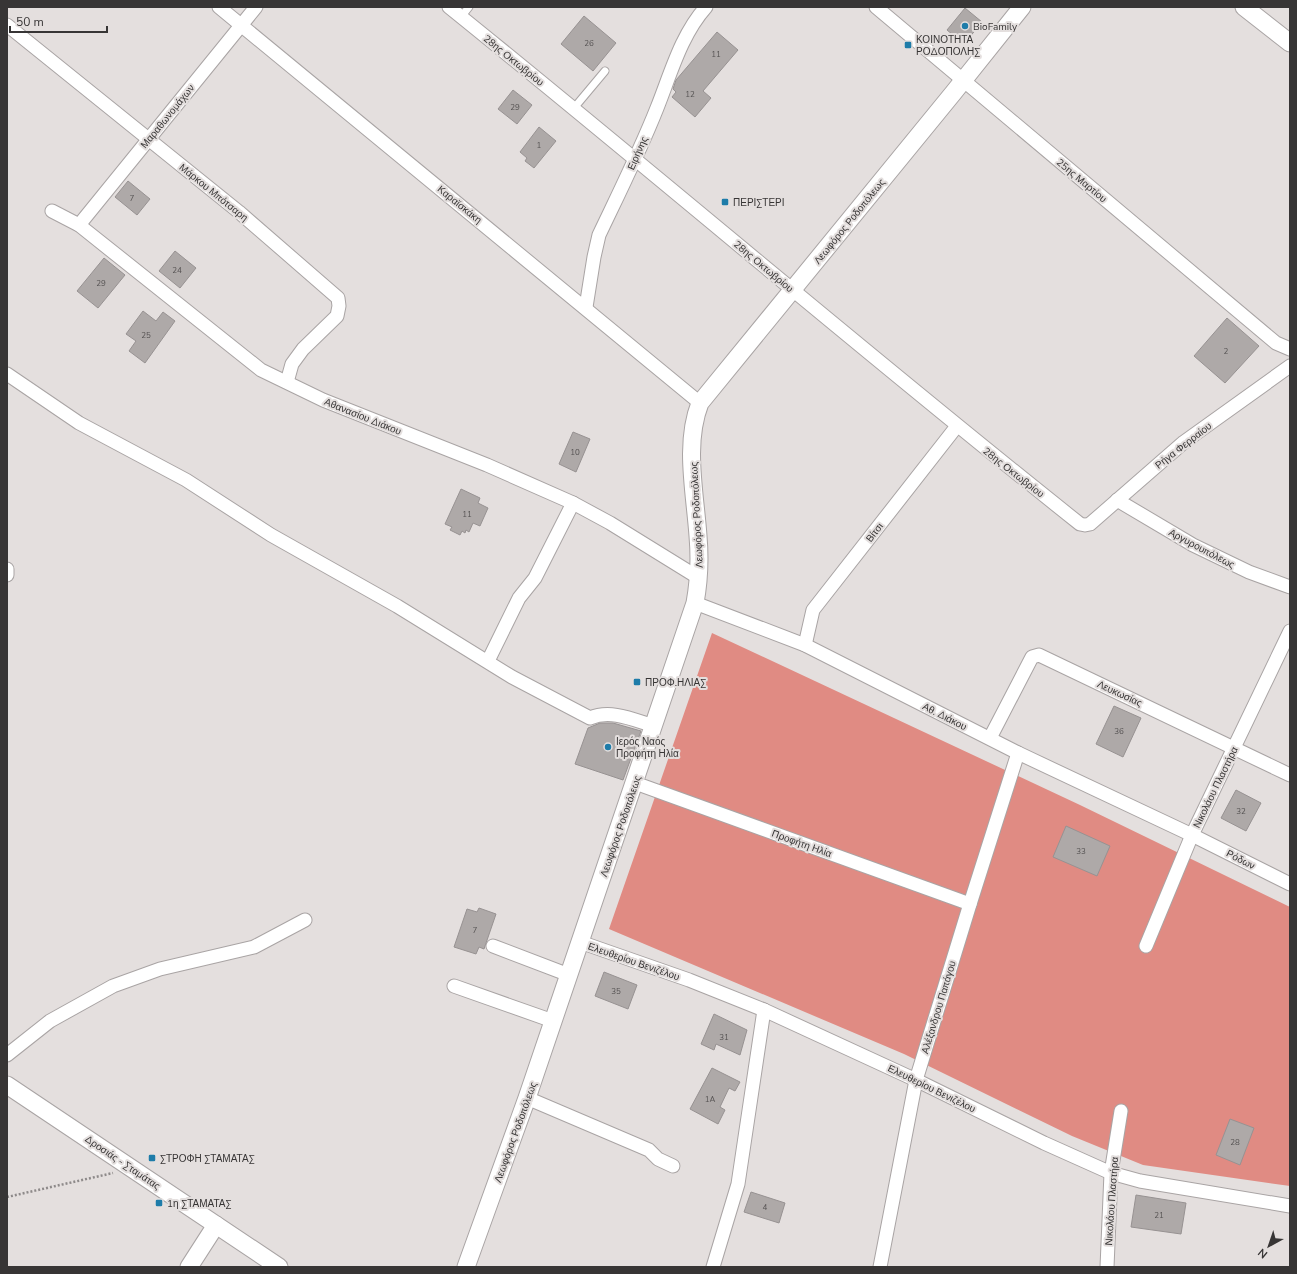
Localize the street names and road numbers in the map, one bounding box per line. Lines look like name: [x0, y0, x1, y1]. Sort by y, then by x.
street label: 28ης Οκτωβρίου: [480, 32, 547, 90]
street label: Μαραθωνομάχων: [138, 82, 198, 152]
street label: Ειρήνης: [624, 134, 652, 172]
street label: 25ης Μαρτίου: [1053, 156, 1110, 206]
street label: Μάρκου Μπότσαρη: [176, 161, 251, 225]
street label: Λεωφόρος Ροδοπόλεως: [811, 176, 889, 267]
street label: Καραϊσκάκη: [434, 183, 485, 227]
street label: 28ης Οκτωβρίου: [730, 238, 796, 296]
street label: Αθανασίου Διάκου: [322, 395, 403, 439]
street label: Ρήγα Φερραίου: [1152, 419, 1215, 472]
street label: 28ης Οκτωβρίου: [980, 444, 1047, 501]
street label: Λεωφόρος Ροδοπόλεως: [687, 461, 707, 568]
street label: Βίτσι: [863, 520, 887, 545]
street label: Αργυρουπόλεως: [1166, 526, 1237, 572]
street label: Λευκωσίας: [1095, 677, 1145, 711]
street label: Αθ. Διάκου: [920, 700, 969, 734]
street label: Νικολάου Πλαστήρα: [1190, 744, 1242, 830]
street label: Λεωφόρος Ροδοπόλεως: [597, 774, 645, 879]
street label: Προφήτη Ηλία: [770, 827, 834, 861]
street label: Ρόδων: [1224, 847, 1257, 873]
street label: Ελευθερίου Βενιζέλου: [586, 940, 681, 984]
street label: Αλέξανδρου Παπάγου: [918, 959, 960, 1056]
street label: Ελευθερίου Βενιζέλου: [885, 1062, 978, 1116]
street label: Λεωφόρος Ροδοπόλεως: [491, 1080, 541, 1185]
street label: Δροσιάς - Σταμάτας: [82, 1132, 163, 1193]
street label: Νικολάου Πλαστήρα: [1102, 1156, 1122, 1246]

